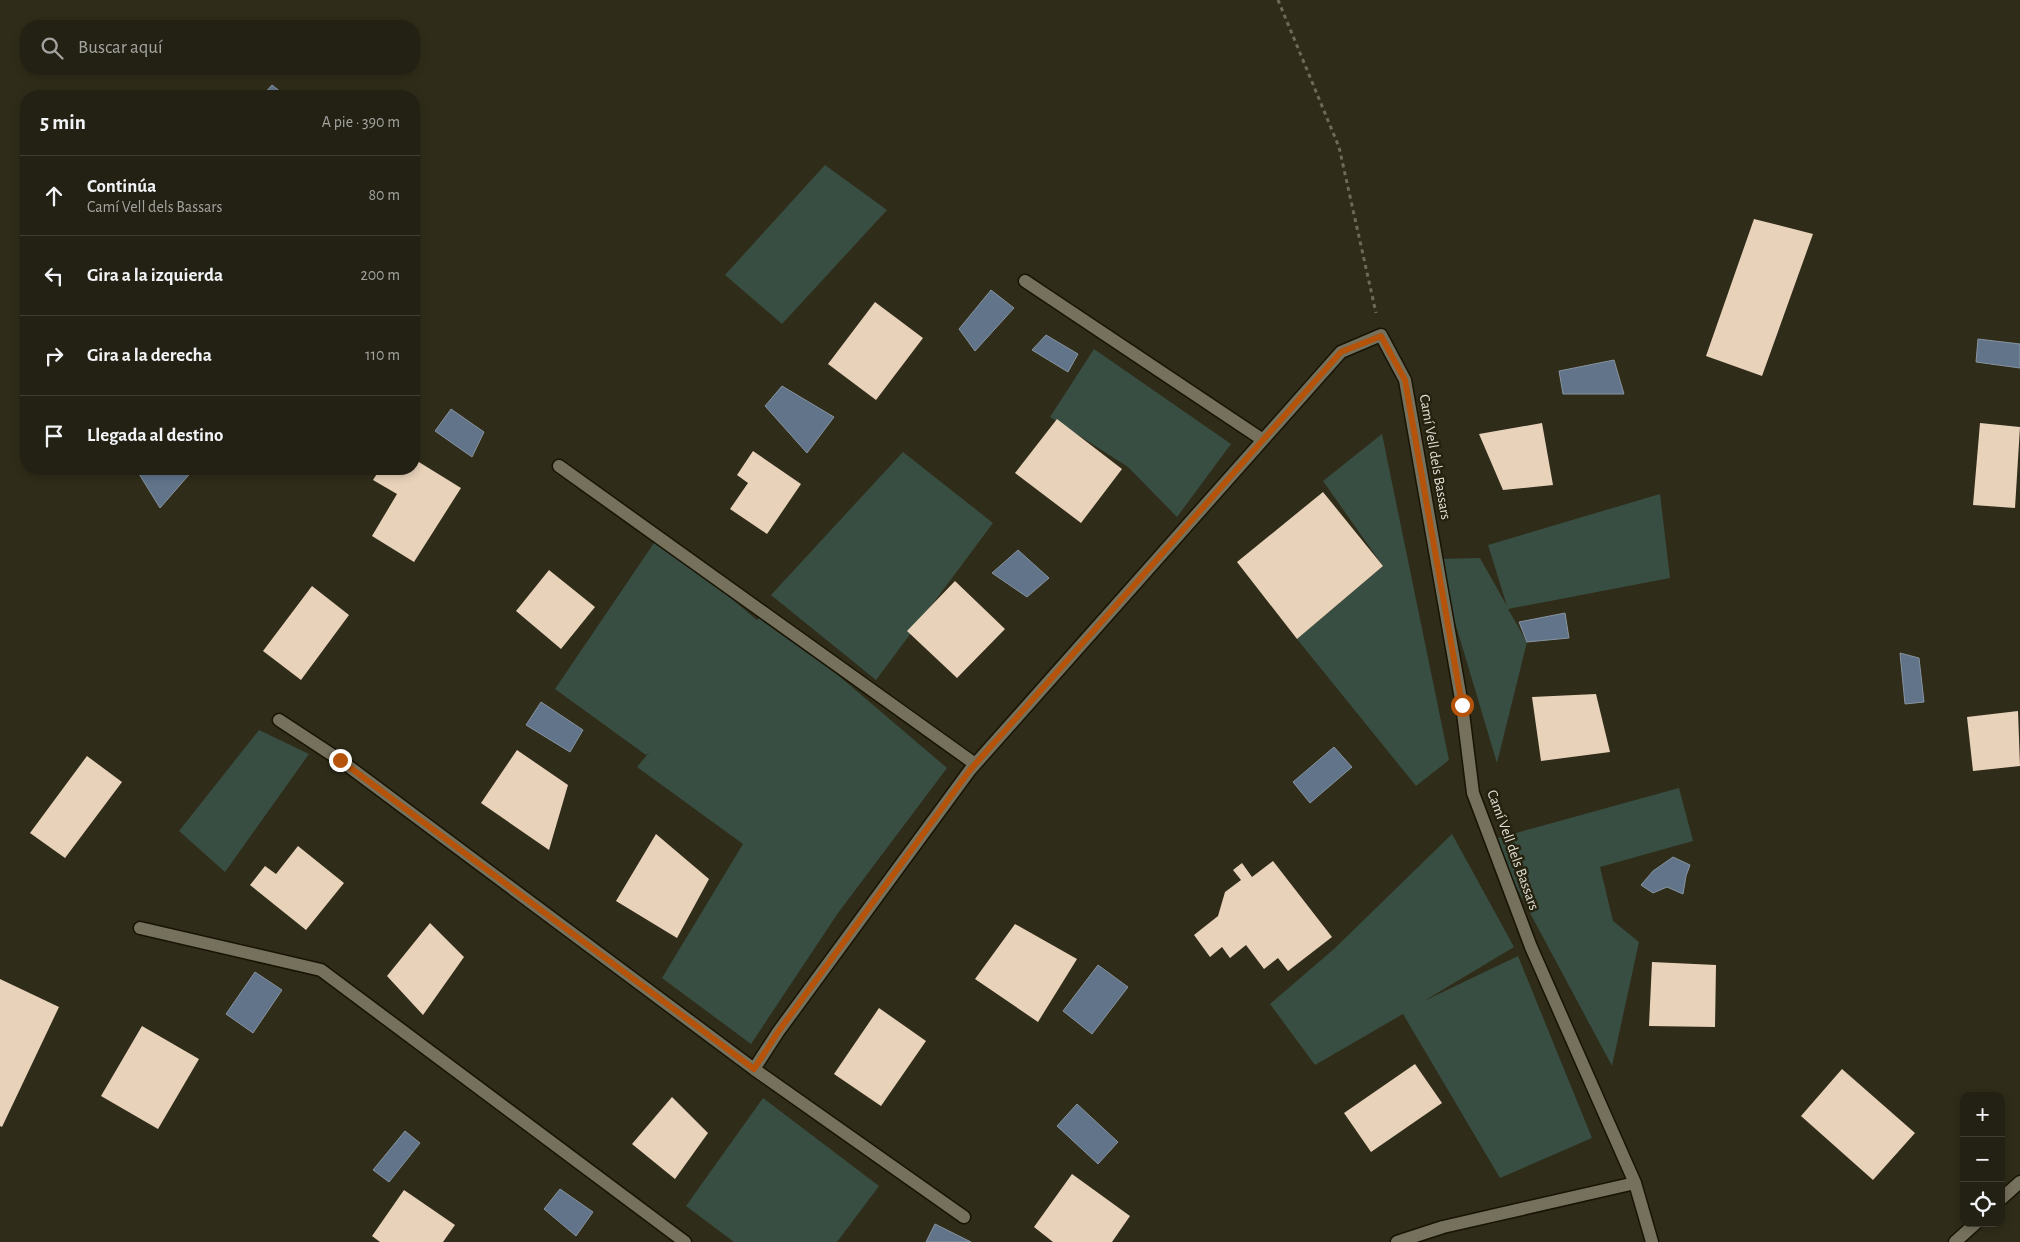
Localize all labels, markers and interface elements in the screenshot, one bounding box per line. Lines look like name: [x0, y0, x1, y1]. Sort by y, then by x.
search box: [20, 20, 420, 75]
icon: search: [38, 34, 66, 62]
text: Buscar aquí: [78, 38, 163, 57]
text: 5 min: [40, 112, 86, 133]
text: A pie · 390 m: [322, 114, 400, 130]
text: Continúa: [87, 177, 156, 196]
icon: ahead: [40, 182, 68, 210]
text: 80 m: [369, 187, 400, 203]
text: Camí Vell dels Bassars: [87, 199, 222, 215]
icon: left: [40, 262, 68, 290]
text: Gira a la izquierda: [87, 266, 223, 285]
text: 200 m: [360, 267, 400, 283]
icon: right: [40, 342, 68, 370]
text: Gira a la derecha: [87, 346, 212, 365]
text: 110 m: [365, 347, 400, 363]
street label: Camí Vell dels Bassars: [1417, 393, 1453, 521]
icon: arrive: [40, 422, 68, 450]
text: Llegada al destino: [87, 426, 224, 445]
route start: [1451, 694, 1474, 717]
route end: [329, 749, 352, 772]
street label: Camí Vell dels Bassars: [1484, 788, 1542, 912]
map controls: [1960, 1092, 2005, 1227]
button: +: [1960, 1092, 2005, 1137]
button: −: [1960, 1137, 2005, 1182]
button: locate: [1960, 1182, 2005, 1227]

